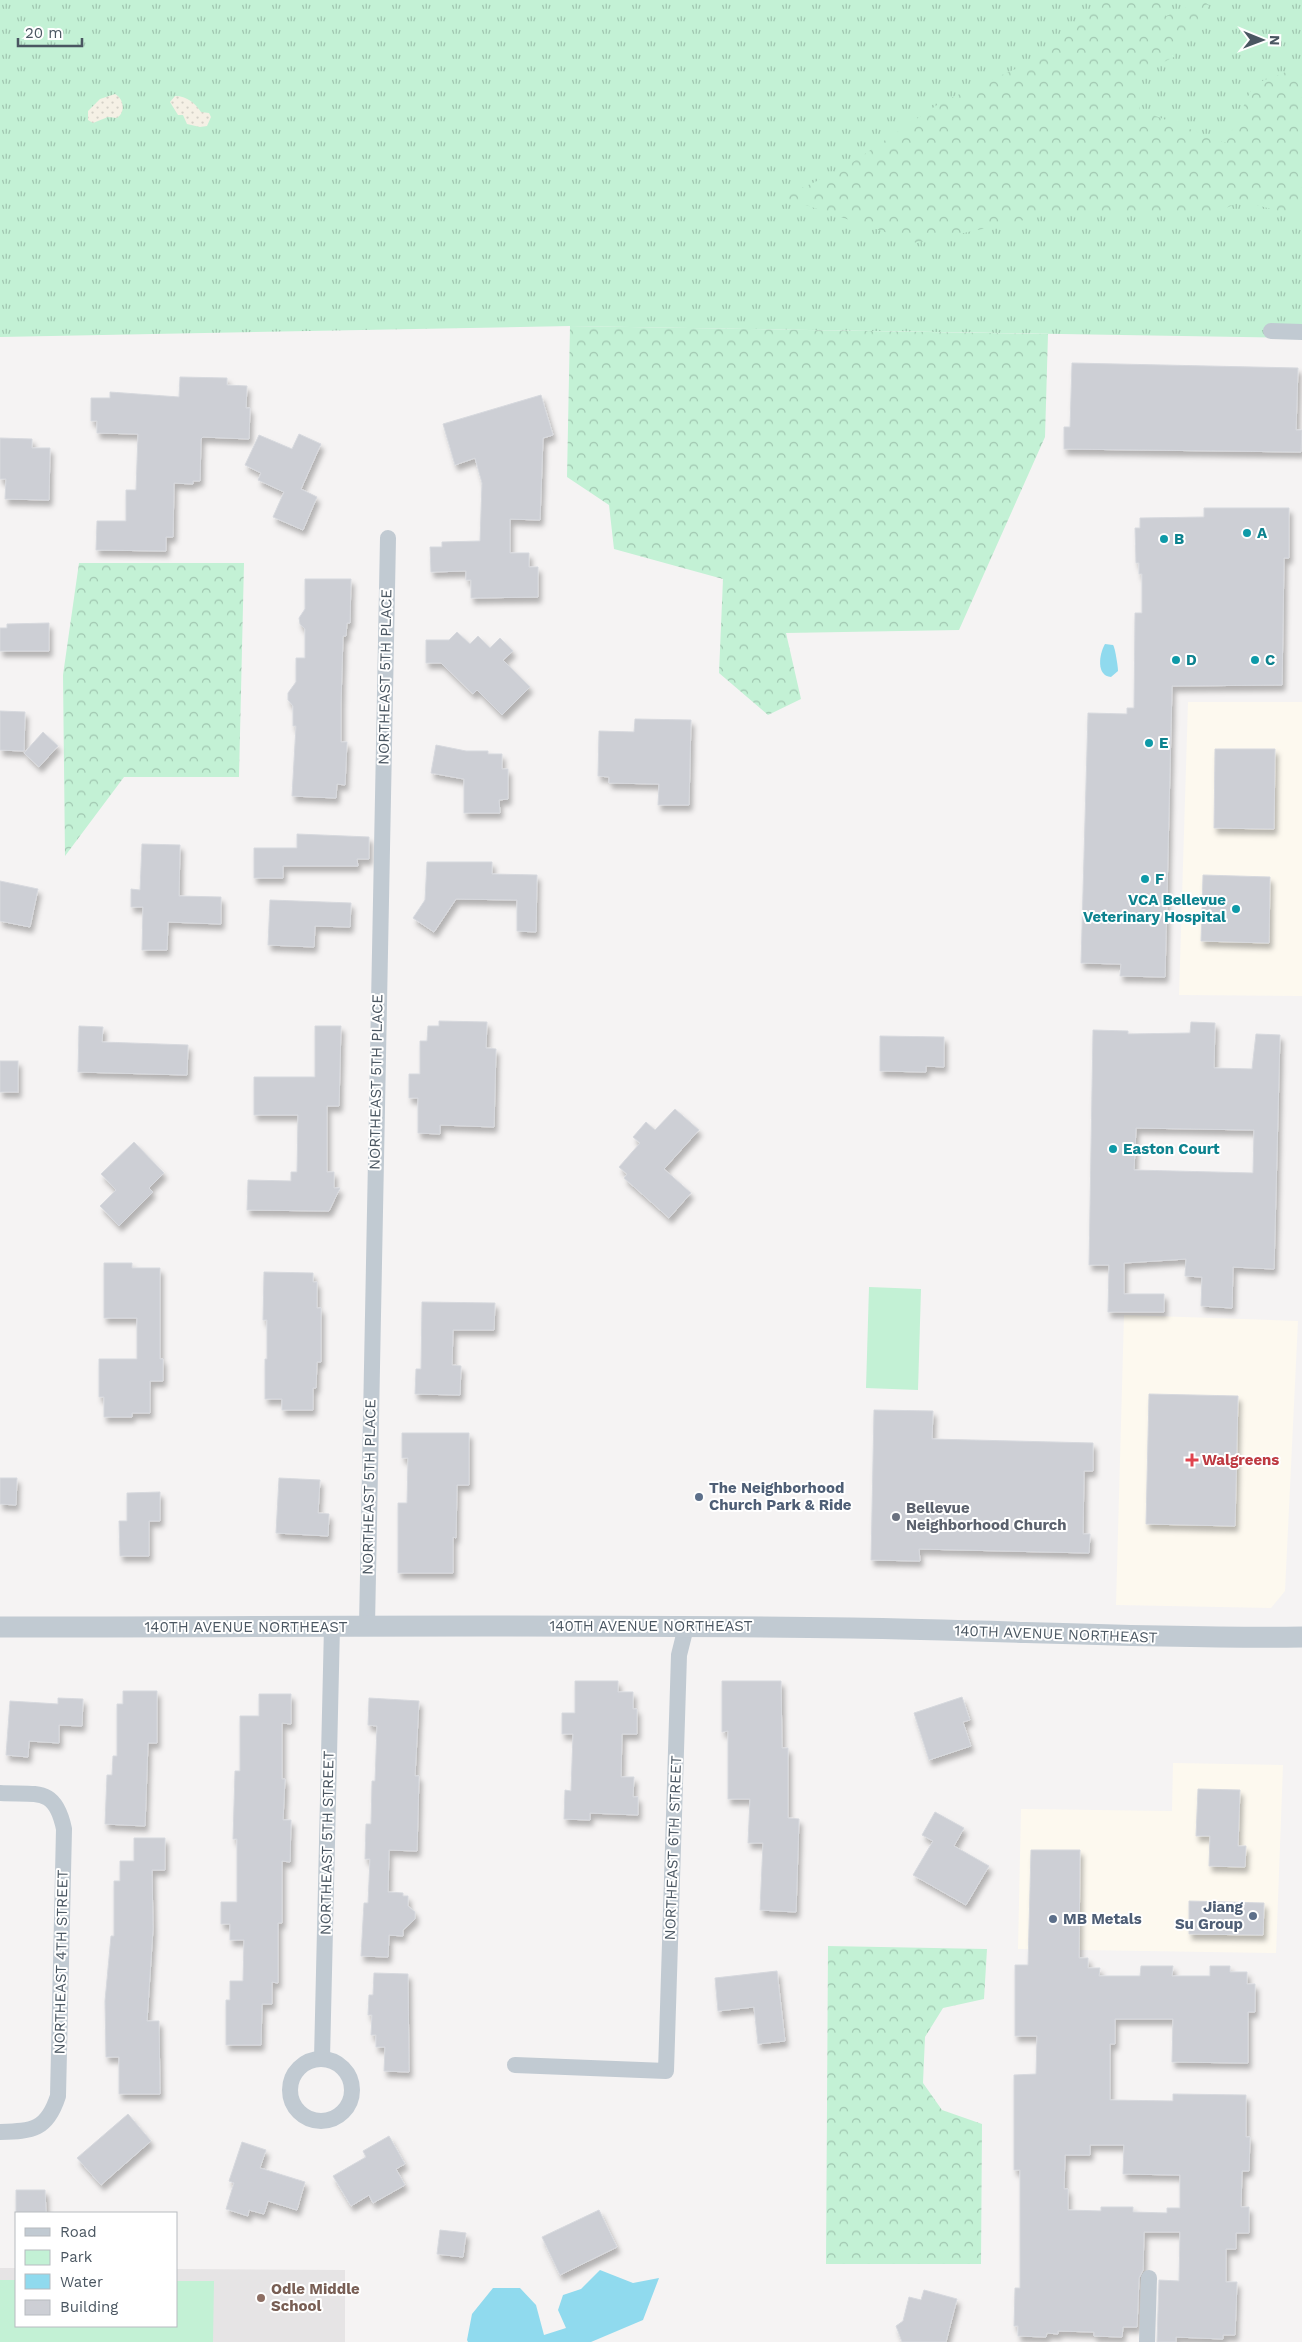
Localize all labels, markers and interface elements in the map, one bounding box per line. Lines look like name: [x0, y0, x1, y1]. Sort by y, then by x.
scale bar: [18, 15, 81, 47]
north arrow: [1237, 15, 1287, 65]
text: 20 m: [25, 24, 63, 42]
text: N: [1267, 35, 1283, 46]
place label: A: [1257, 524, 1268, 542]
marker: A: [1241, 527, 1253, 539]
place label: B: [1174, 530, 1184, 548]
marker: B: [1158, 533, 1170, 545]
street label: NORTHEAST 5TH PLACE: [374, 589, 396, 765]
place label: D: [1186, 651, 1197, 669]
place label: C: [1265, 651, 1275, 669]
marker: D: [1170, 654, 1182, 666]
marker: C: [1249, 654, 1261, 666]
place label: E: [1159, 734, 1168, 752]
marker: E: [1143, 737, 1155, 749]
place label: F: [1155, 870, 1164, 888]
marker: F: [1139, 873, 1151, 885]
place label: VCA Bellevue Veterinary Hospital: [1083, 891, 1226, 926]
marker: VCA Bellevue Veterinary Hospital: [1230, 903, 1242, 915]
street label: NORTHEAST 5TH PLACE: [365, 994, 387, 1170]
place label: Easton Court: [1123, 1140, 1220, 1158]
marker: Easton Court: [1107, 1143, 1119, 1155]
street label: NORTHEAST 5TH PLACE: [358, 1399, 380, 1575]
place label: Walgreens: [1202, 1451, 1279, 1469]
marker: Walgreens: [1186, 1454, 1198, 1466]
place label: The Neighborhood Church Park & Ride: [709, 1479, 852, 1514]
marker: The Neighborhood Church Park & Ride: [693, 1491, 705, 1503]
place label: Bellevue Neighborhood Church: [906, 1499, 1067, 1534]
marker: Bellevue Neighborhood Church: [890, 1511, 902, 1523]
street label: 140TH AVENUE NORTHEAST: [549, 1617, 753, 1635]
street label: 140TH AVENUE NORTHEAST: [144, 1618, 348, 1636]
street label: 140TH AVENUE NORTHEAST: [954, 1621, 1158, 1647]
street label: NORTHEAST 5TH STREET: [316, 1751, 338, 1935]
street label: NORTHEAST 6TH STREET: [661, 1755, 685, 1941]
street label: NORTHEAST 4TH STREET: [50, 1870, 72, 2054]
place label: Jiang Su Group: [1175, 1898, 1244, 1933]
place label: MB Metals: [1063, 1910, 1142, 1928]
marker: Jiang Su Group: [1247, 1910, 1259, 1922]
marker: MB Metals: [1047, 1913, 1059, 1925]
legend: [15, 2212, 178, 2327]
text: Road: [60, 2223, 97, 2241]
text: Park: [60, 2248, 93, 2266]
text: Water: [60, 2273, 103, 2291]
place label: Odle Middle School: [271, 2280, 360, 2315]
marker: Odle Middle School: [255, 2292, 267, 2304]
text: Building: [60, 2298, 118, 2316]

